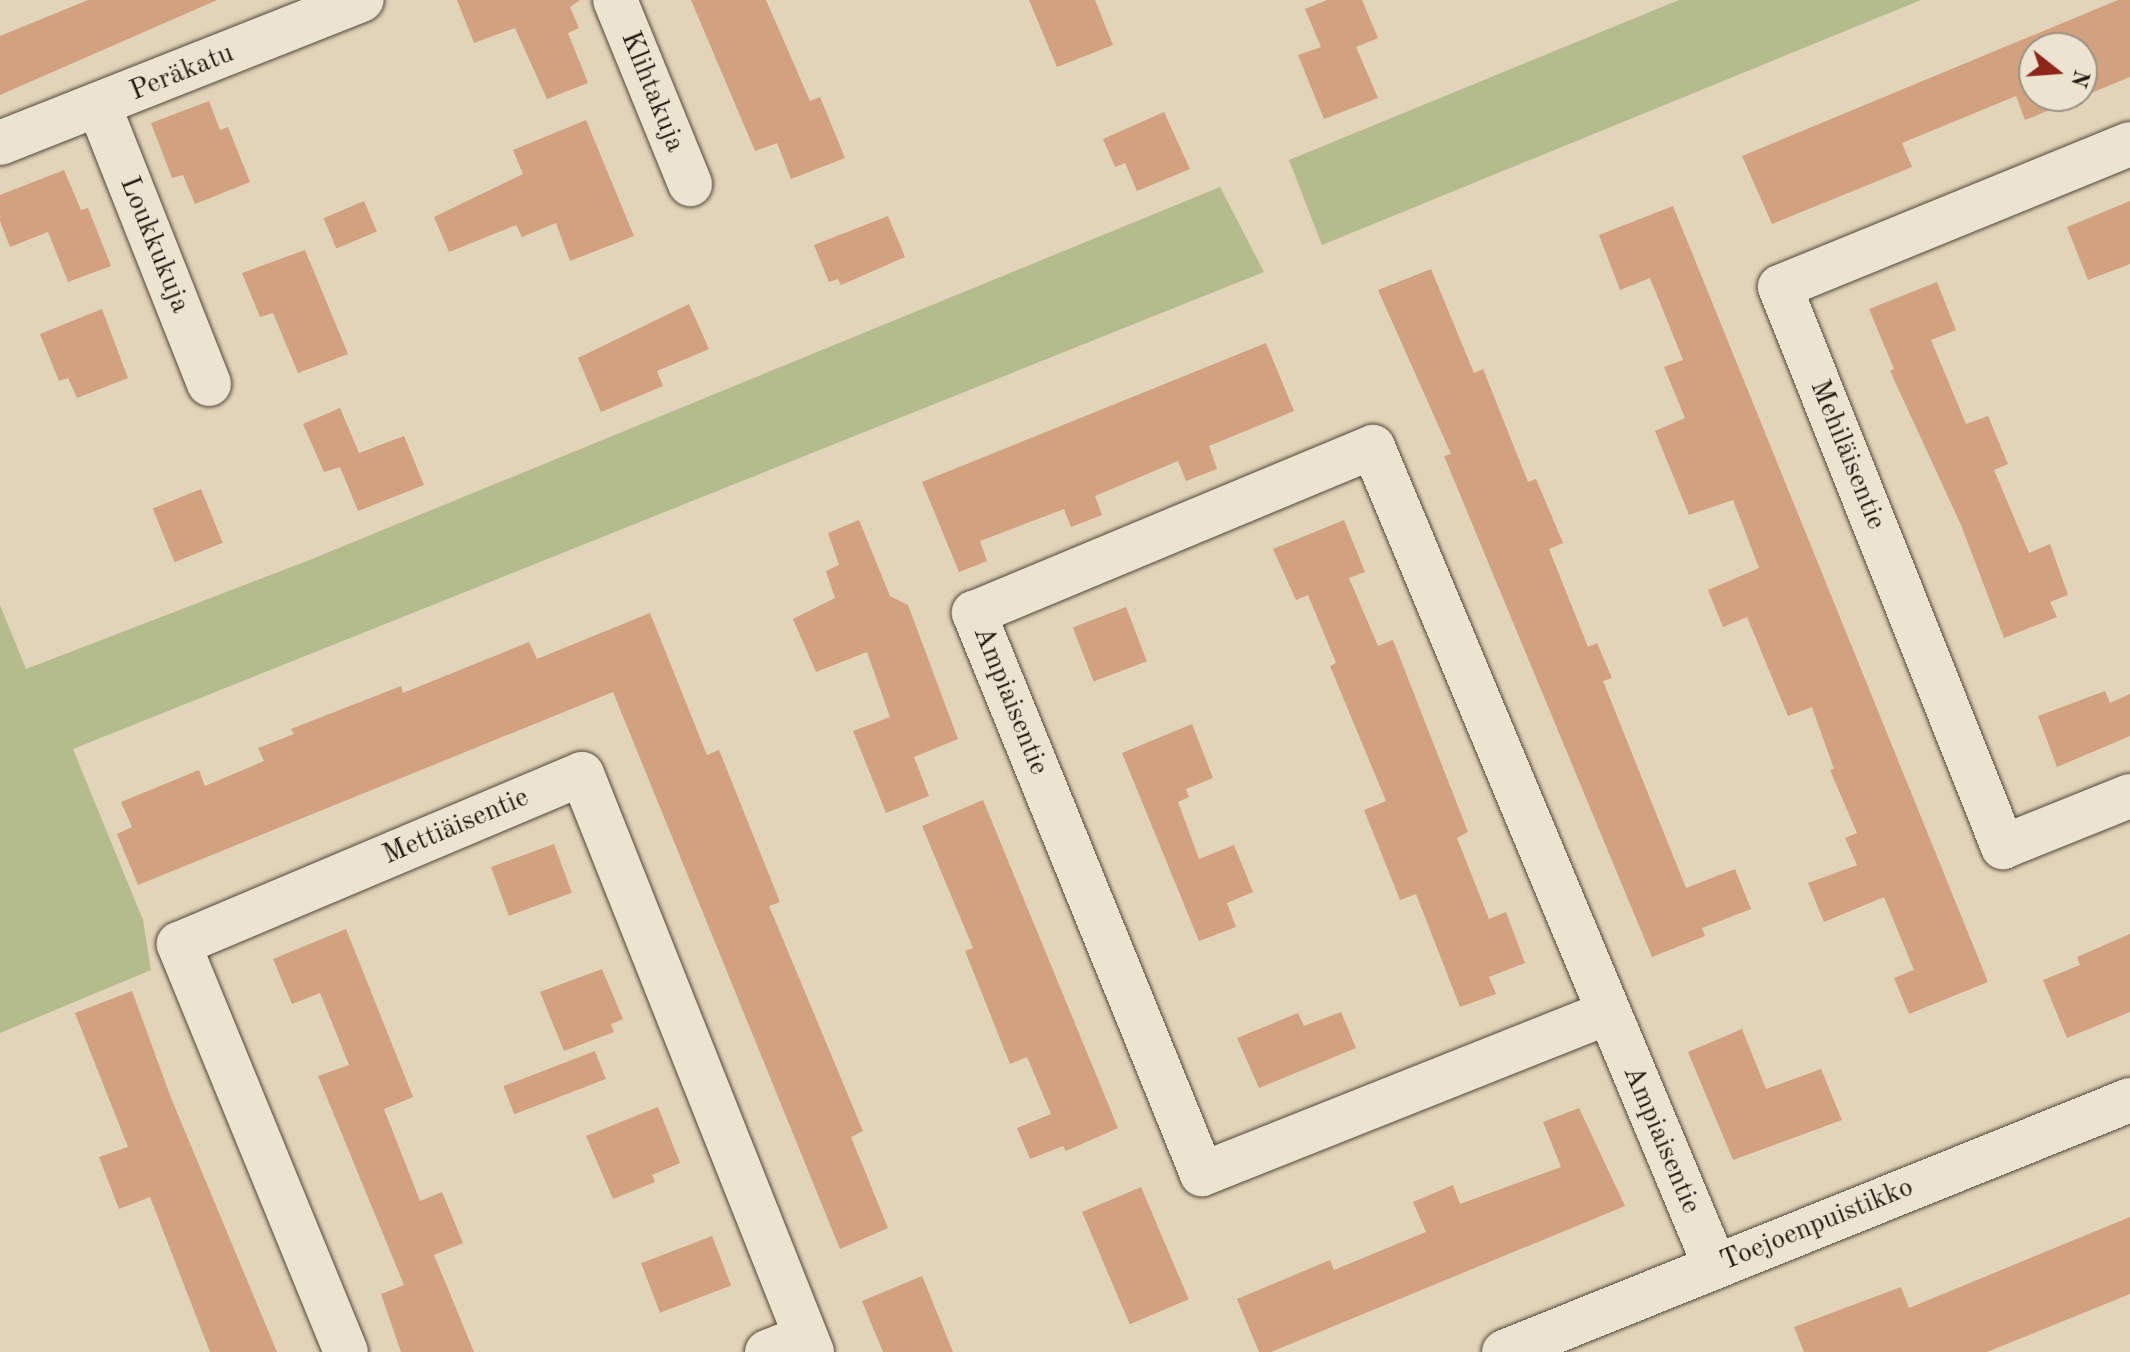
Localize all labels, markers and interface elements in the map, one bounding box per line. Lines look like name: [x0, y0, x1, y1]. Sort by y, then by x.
street label: Klihtakuja: [613, 27, 691, 157]
north arrow: [2018, 32, 2098, 112]
street label: Peräkatu: [125, 37, 239, 109]
text: N: [2066, 67, 2092, 90]
street label: Loukkukuja: [111, 172, 197, 318]
street label: Mehiläisentie: [1802, 375, 1892, 535]
street label: Ampiaisentie: [965, 622, 1055, 780]
street label: Mettiäisentie: [378, 781, 534, 873]
street label: Ampiaisentie: [1615, 1061, 1707, 1219]
street label: Toejoenpuistikko: [1716, 1171, 1918, 1279]

